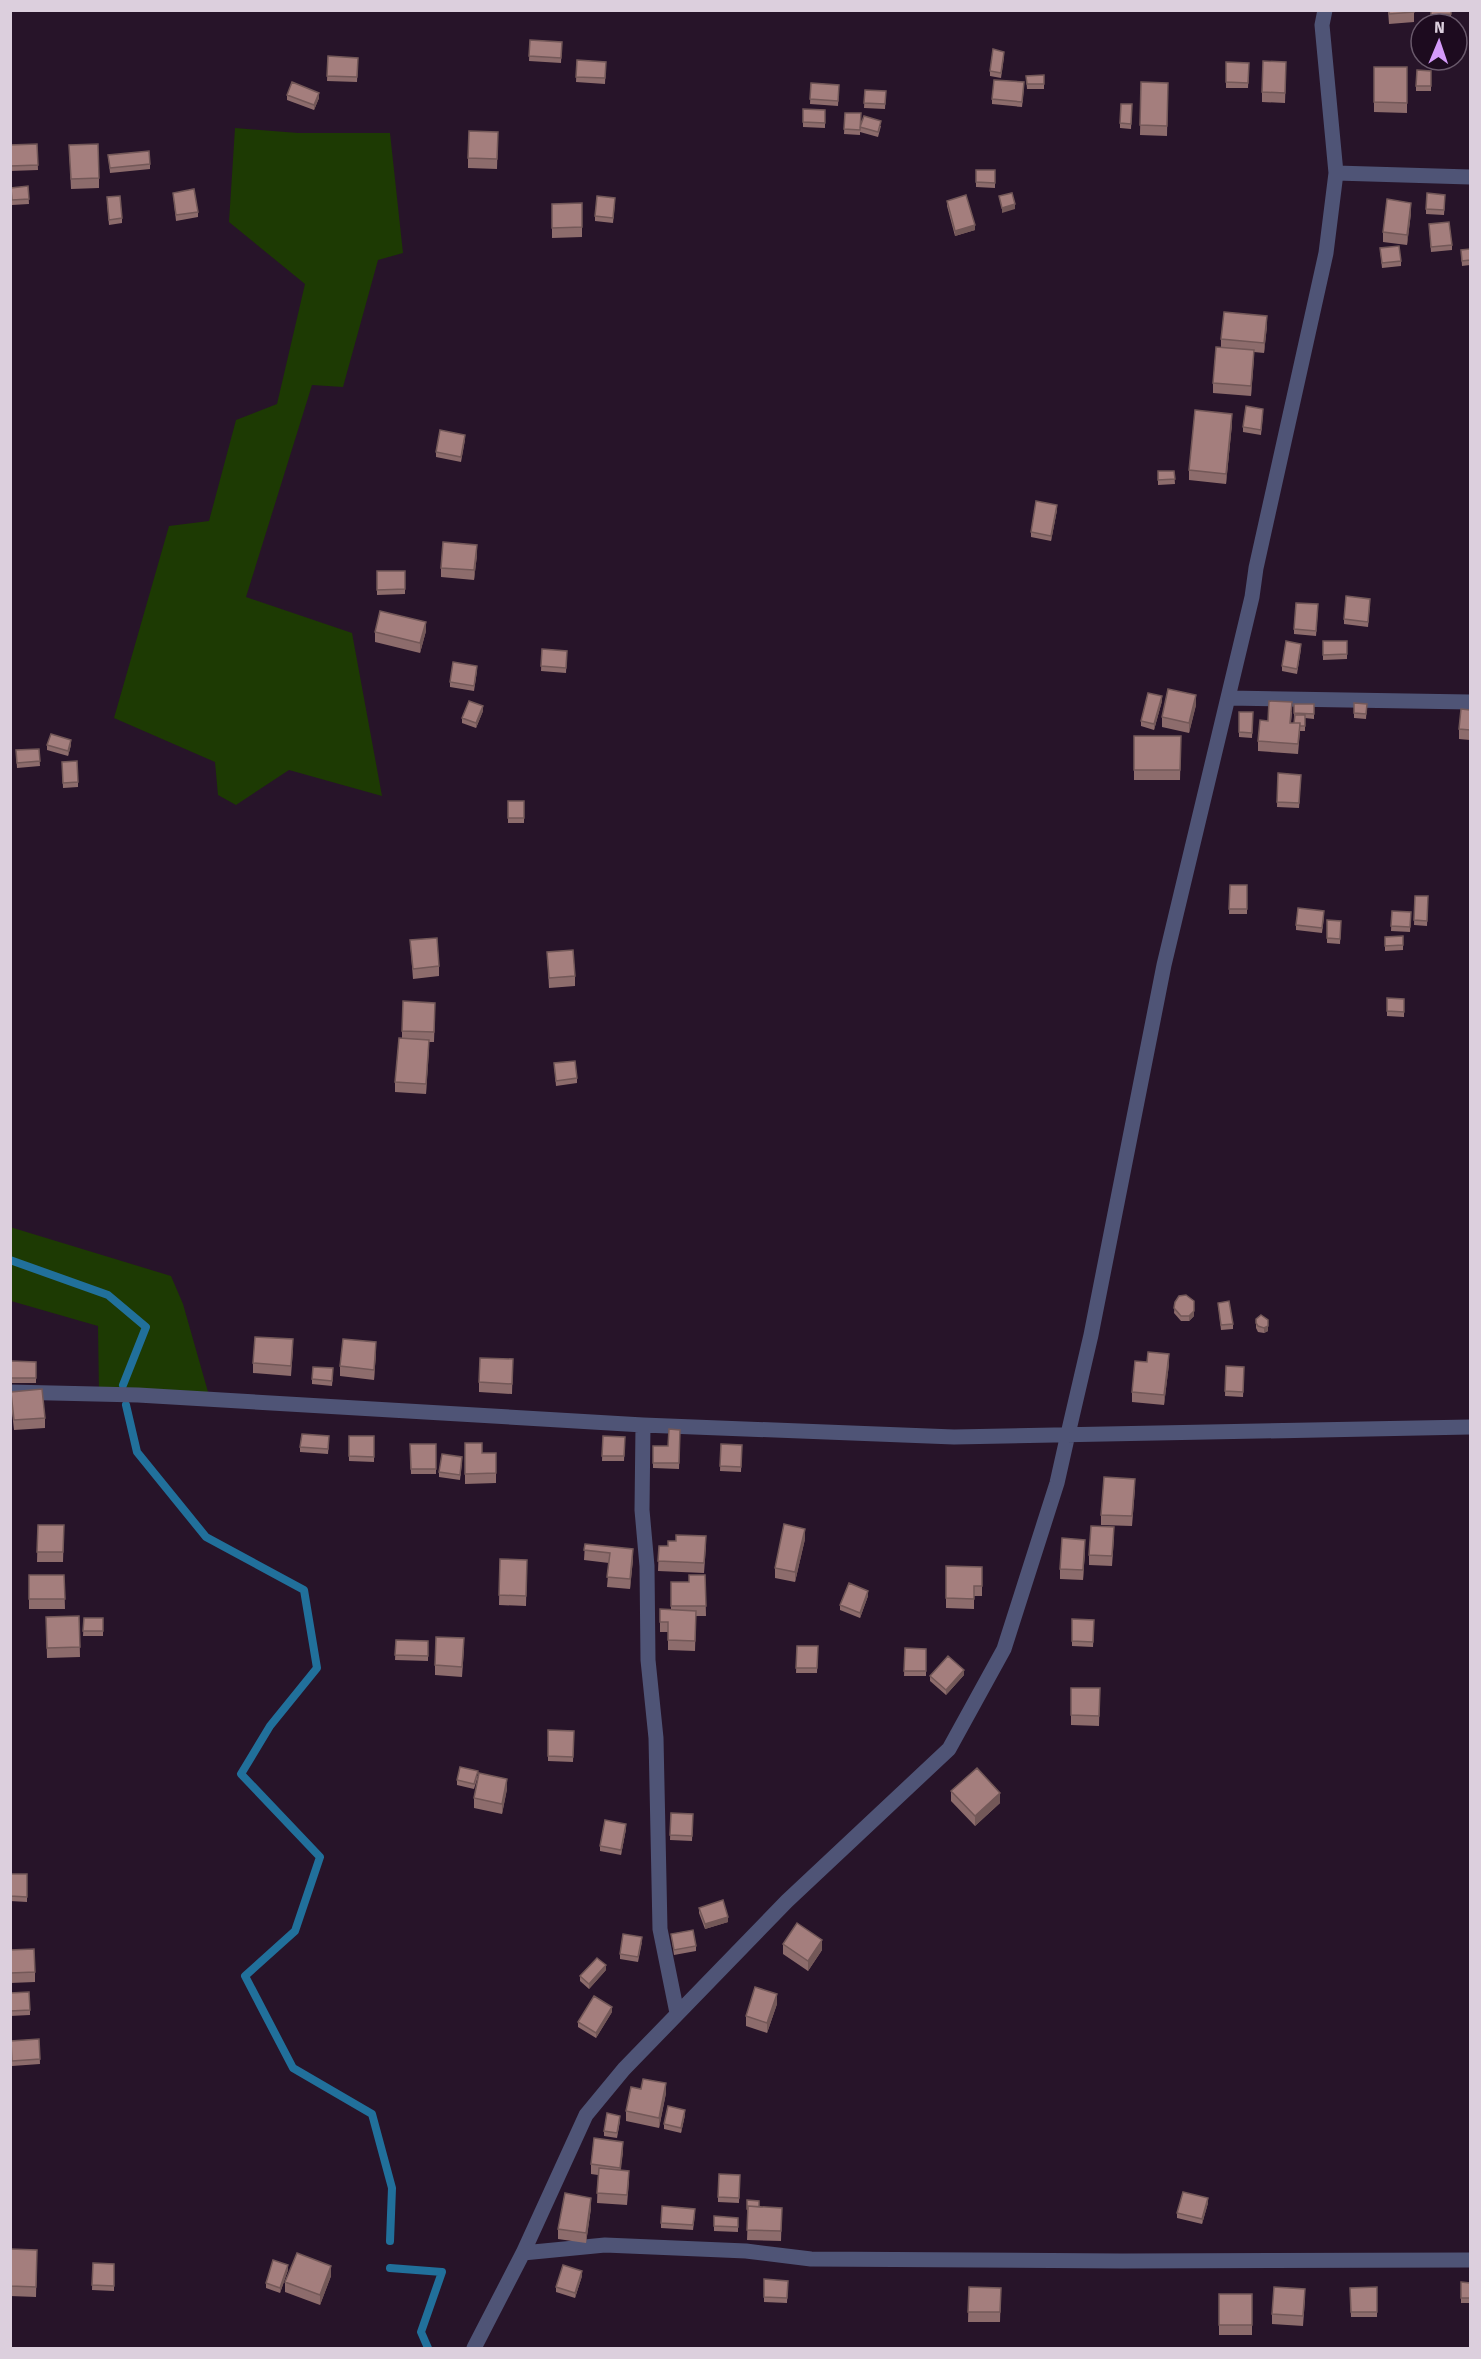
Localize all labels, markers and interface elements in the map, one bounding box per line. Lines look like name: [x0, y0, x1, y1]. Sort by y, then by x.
north arrow: [1409, 12, 1469, 72]
text: N: [1434, 18, 1445, 37]

